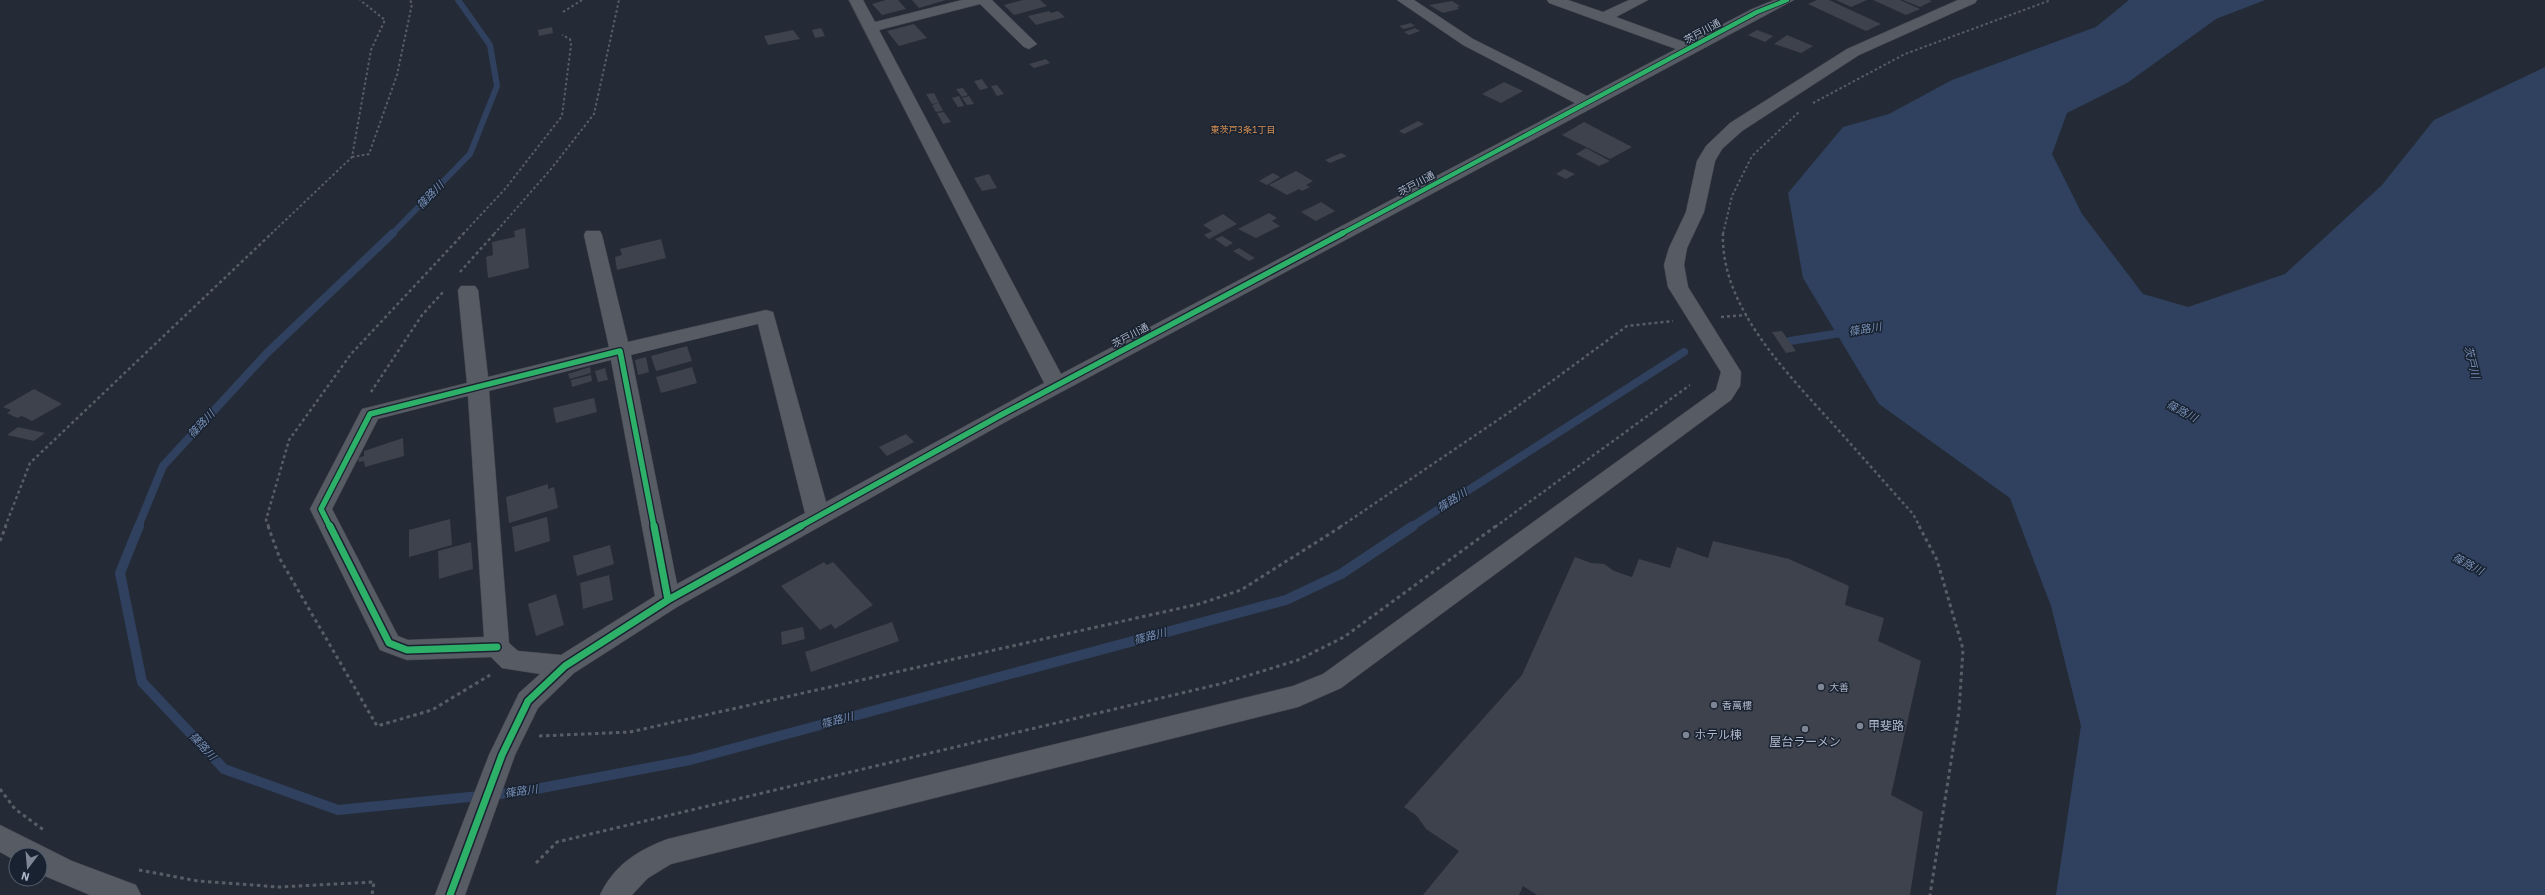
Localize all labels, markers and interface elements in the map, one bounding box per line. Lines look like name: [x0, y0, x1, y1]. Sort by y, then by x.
street label: 茨戸川通: [1682, 16, 1723, 47]
district label: 東茨戸3条1丁目: [1211, 124, 1275, 135]
street label: 茨戸川通: [1396, 168, 1437, 199]
water label: 篠路川: [414, 178, 447, 212]
water label: 篠路川: [1848, 319, 1883, 338]
street label: 茨戸川通: [1110, 320, 1151, 351]
water label: 茨戸川: [2461, 344, 2483, 381]
water label: 篠路川: [2164, 397, 2201, 425]
water label: 篠路川: [185, 406, 218, 441]
water label: 篠路川: [1434, 485, 1470, 515]
water label: 篠路川: [2450, 550, 2487, 578]
water label: 篠路川: [1132, 625, 1169, 647]
place label: 大善: [1829, 681, 1849, 694]
marker: 大善: [1816, 682, 1826, 692]
place label: 香萬樓: [1722, 699, 1752, 712]
marker: 香萬樓: [1709, 700, 1719, 710]
water label: 篠路川: [819, 709, 856, 731]
place label: 甲斐路: [1868, 718, 1904, 733]
marker: 甲斐路: [1855, 721, 1865, 731]
marker: 屋台ラーメン: [1800, 724, 1810, 734]
place label: ホテル棟: [1694, 727, 1742, 742]
water label: 篠路川: [187, 729, 220, 764]
marker: ホテル棟: [1681, 730, 1691, 740]
place label: 屋台ラーメン: [1769, 734, 1841, 749]
water label: 篠路川: [504, 782, 539, 800]
north arrow: [8, 847, 48, 887]
text: N: [19, 869, 31, 884]

